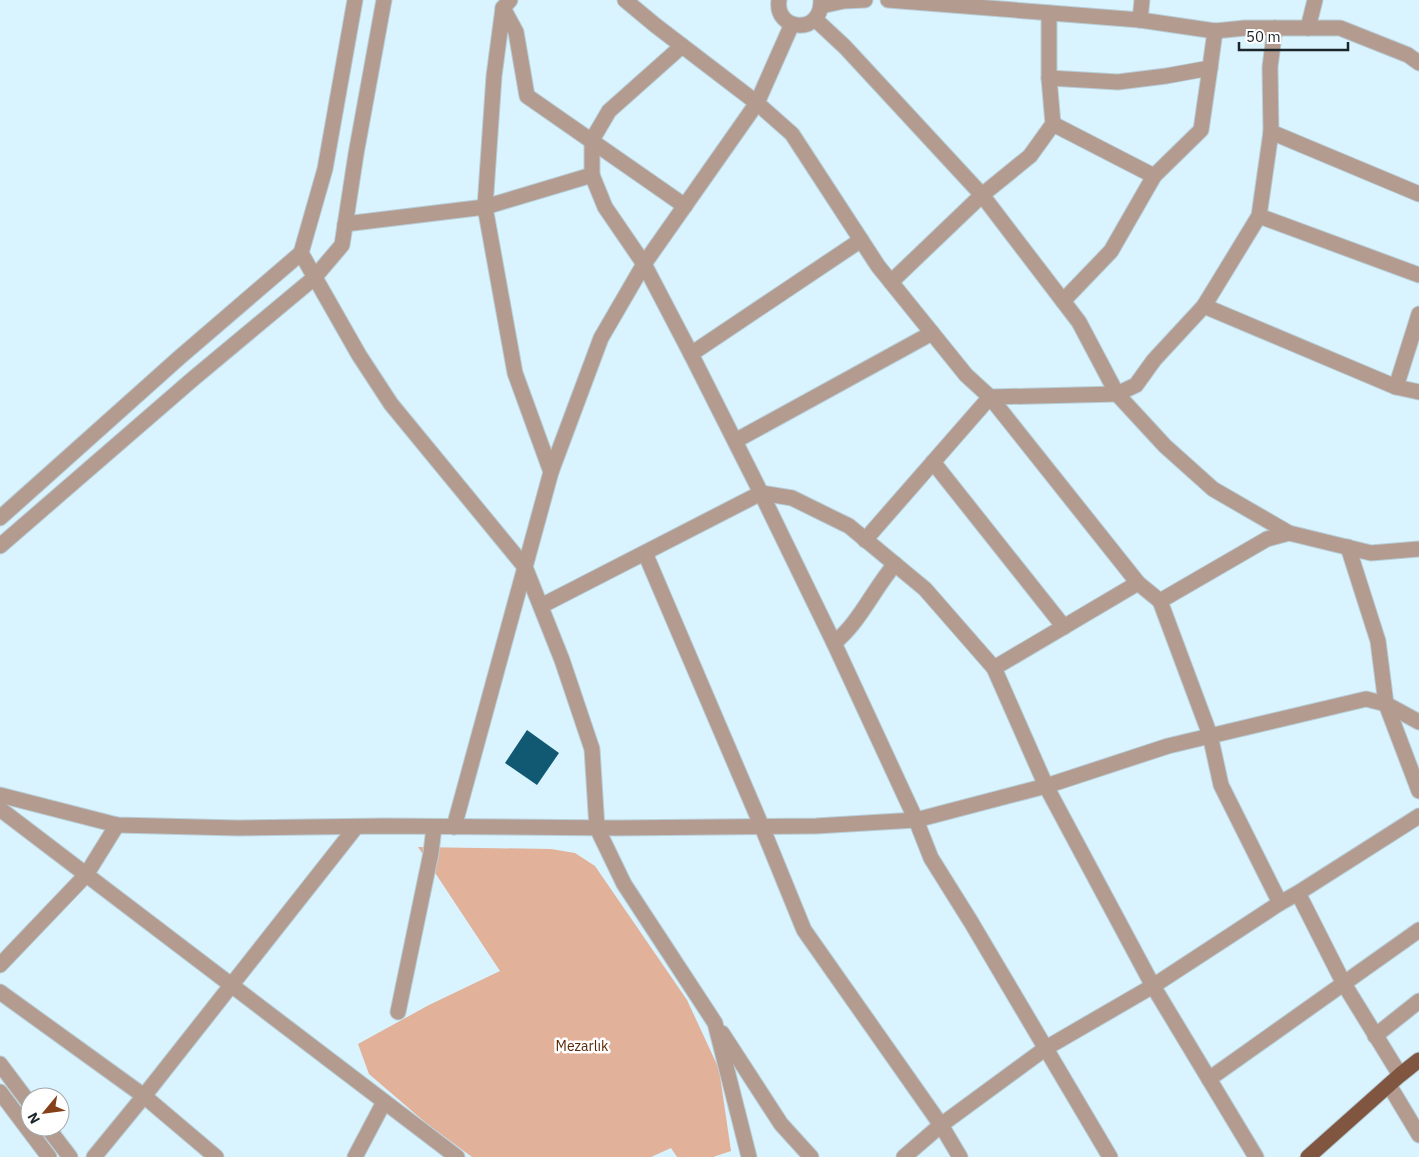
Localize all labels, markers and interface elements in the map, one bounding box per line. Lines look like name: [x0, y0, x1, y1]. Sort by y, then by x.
scale bar: [1239, 20, 1348, 52]
text: 50 m: [1246, 27, 1281, 46]
park label: Mezarlık: [556, 1037, 609, 1055]
north arrow: [20, 1087, 70, 1137]
text: N: [23, 1110, 44, 1127]

